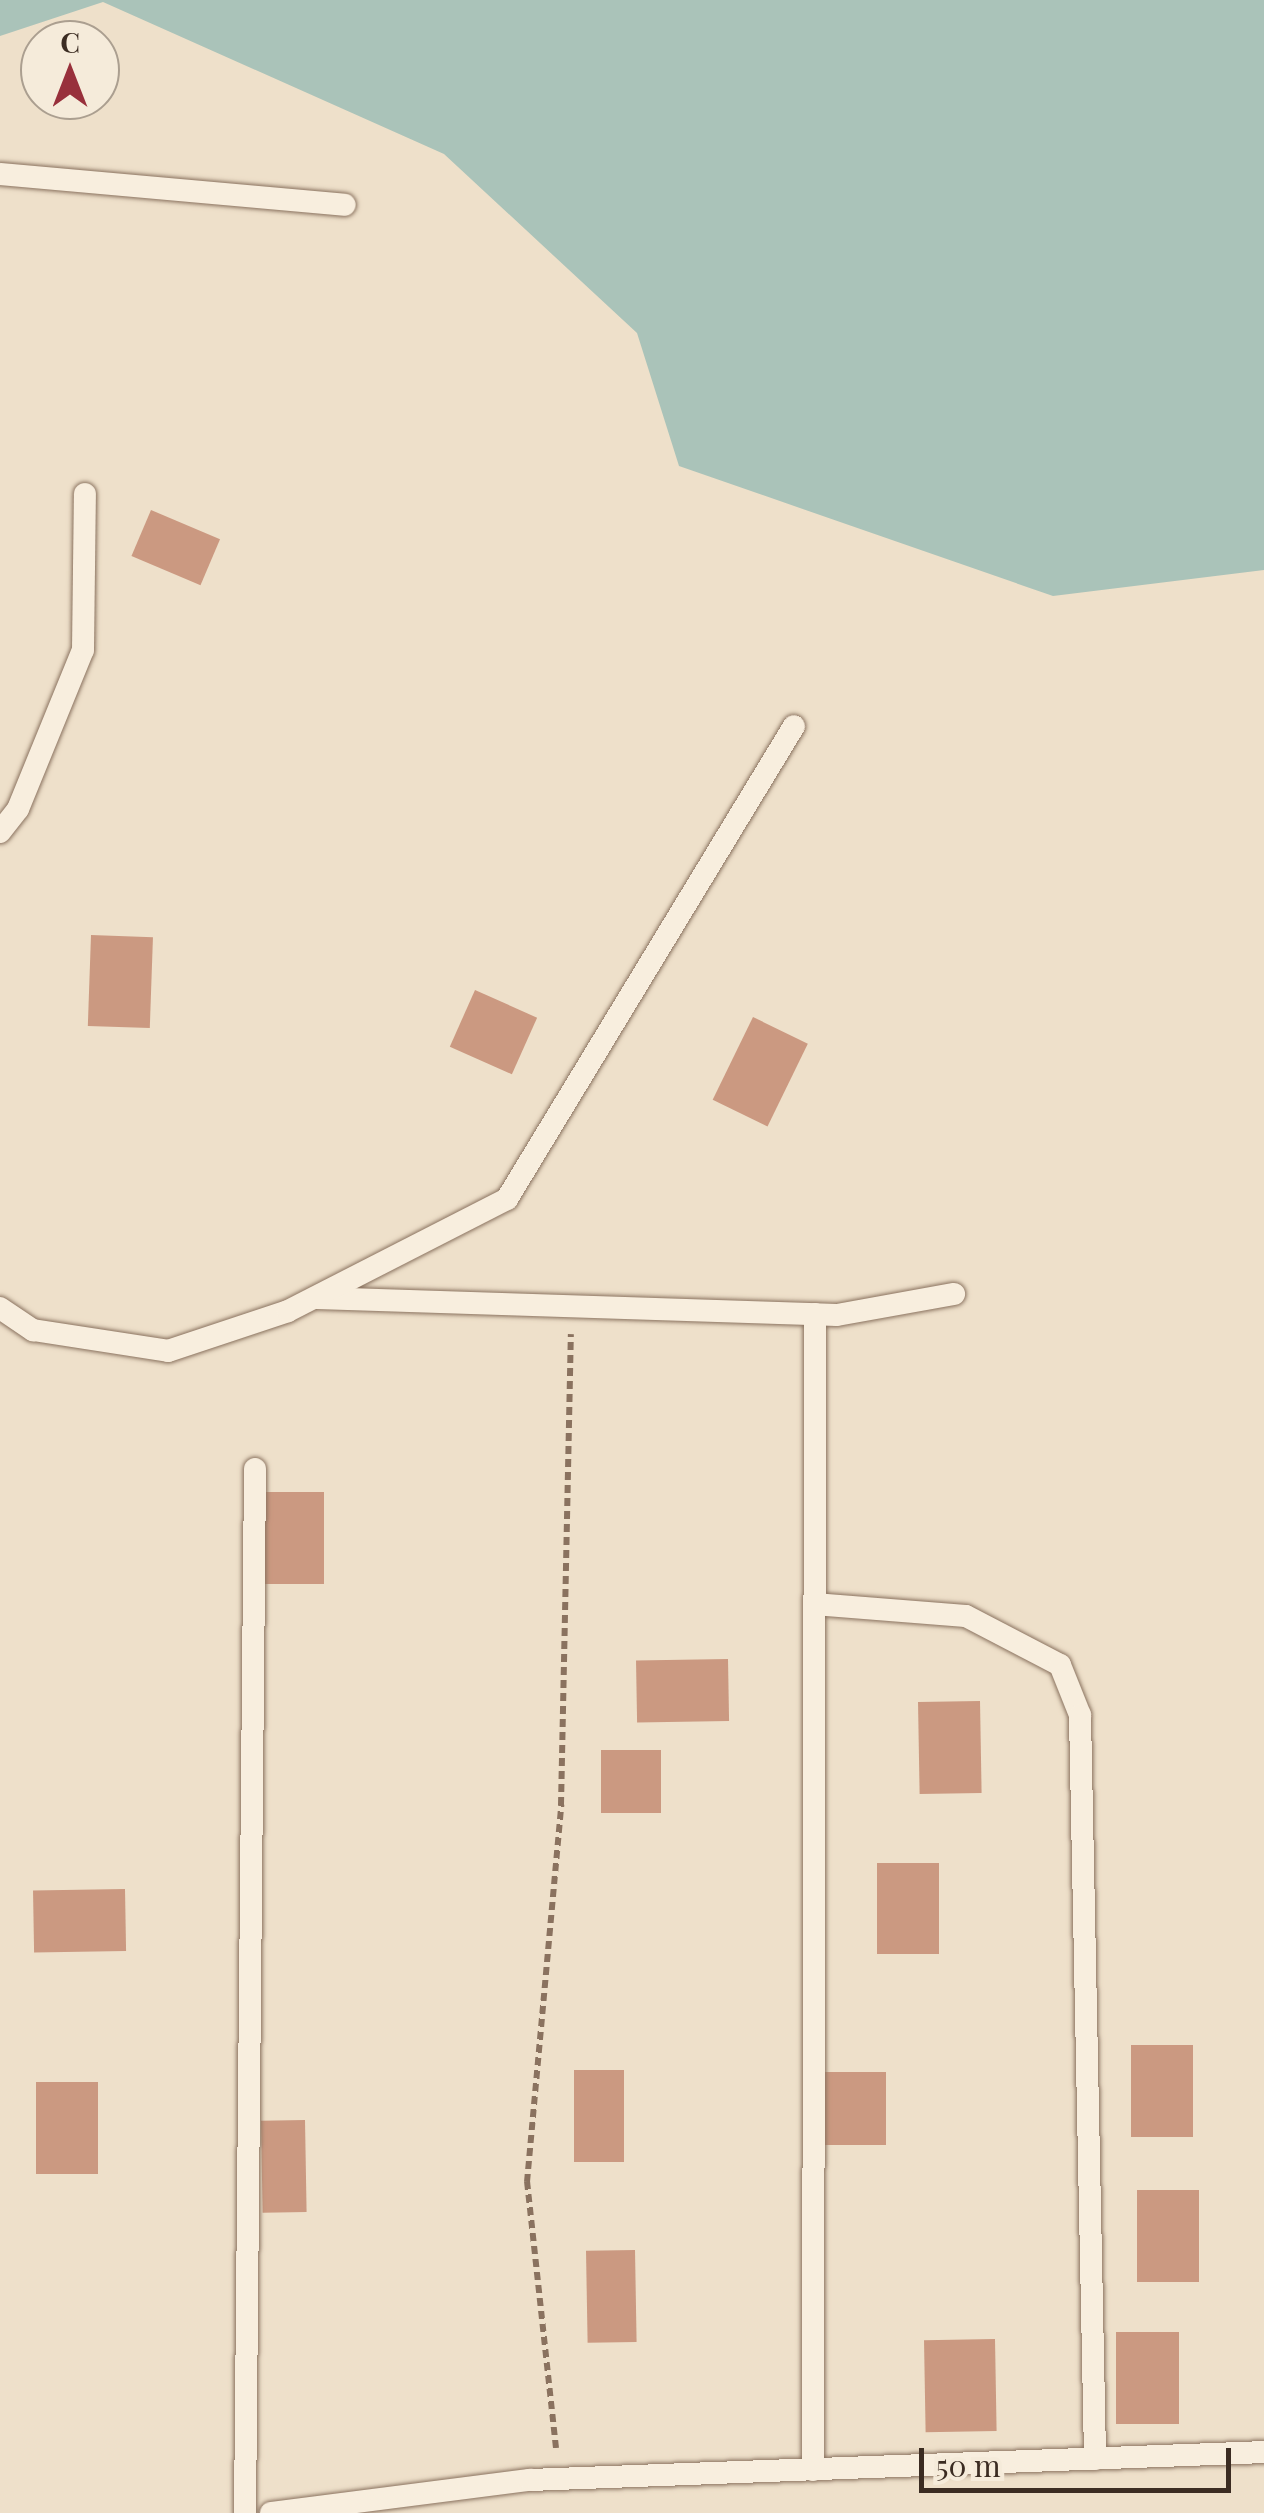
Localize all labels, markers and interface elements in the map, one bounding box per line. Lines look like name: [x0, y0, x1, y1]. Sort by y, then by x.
north arrow: [20, 20, 120, 120]
text: С: [60, 23, 80, 60]
scale bar: [924, 2428, 1236, 2490]
text: 50 m: [936, 2445, 1001, 2485]

